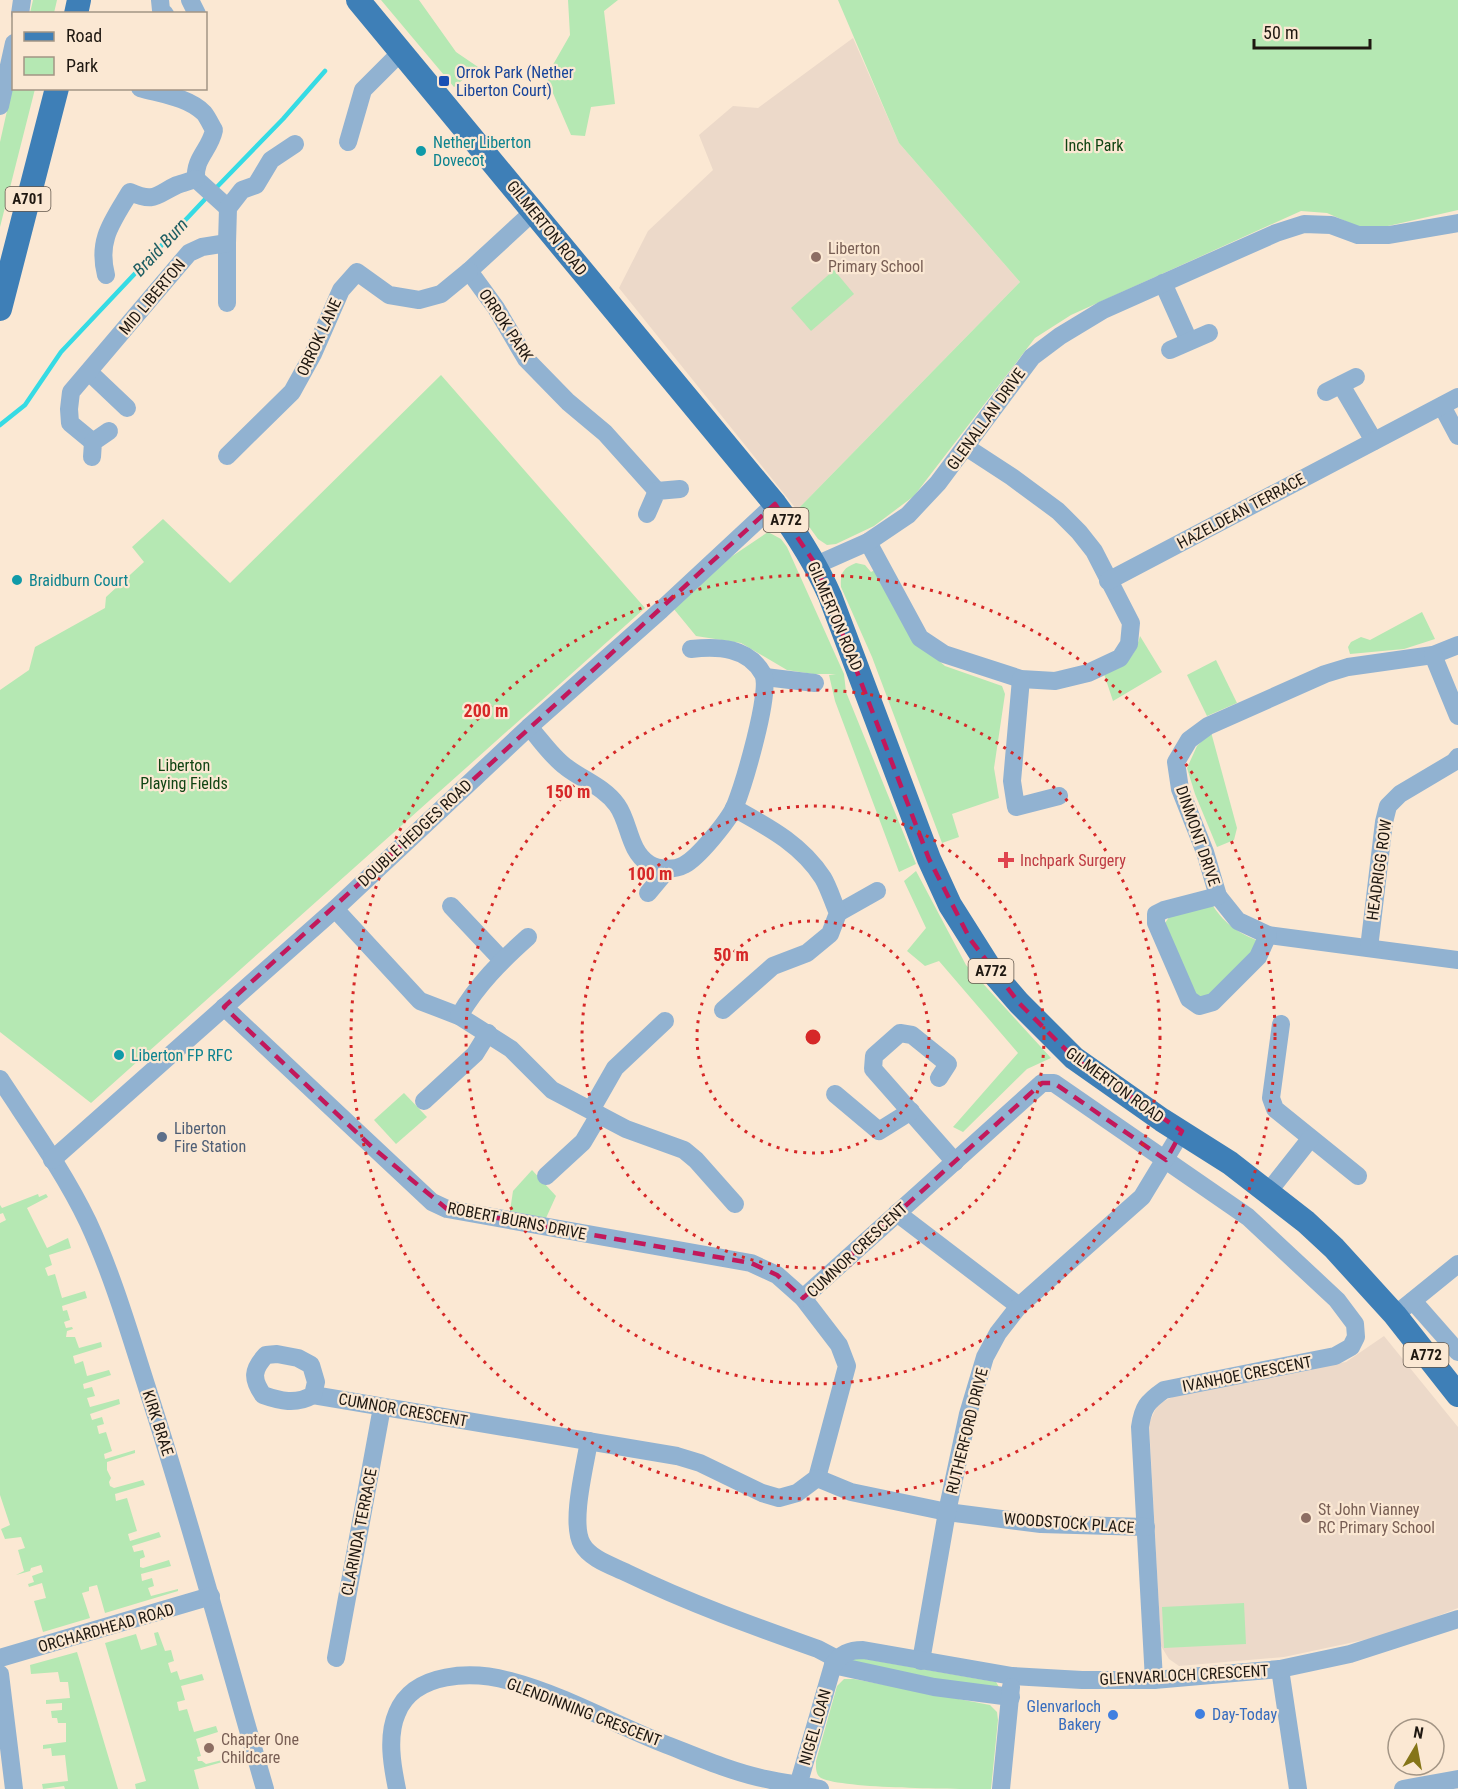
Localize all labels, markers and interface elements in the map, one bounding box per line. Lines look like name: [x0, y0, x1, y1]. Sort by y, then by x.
legend: [12, 12, 207, 90]
scale bar: [1254, 12, 1370, 50]
text: 50 m: [1263, 22, 1298, 43]
text: Road: [66, 25, 102, 46]
text: Park: [66, 55, 98, 76]
place label: Orrok Park (Nether Liberton Court): [456, 63, 574, 100]
marker: Orrok Park (Nether Liberton Court): [437, 74, 451, 88]
place label: Nether Liberton Dovecot: [433, 133, 531, 170]
park label: Inch Park: [1064, 136, 1124, 155]
marker: Nether Liberton Dovecot: [414, 144, 428, 158]
street label: GILMERTON ROAD: [503, 177, 591, 279]
road number: A701: [6, 187, 51, 211]
water label: Braid Burn: [128, 214, 192, 280]
place label: Liberton Primary School: [828, 239, 924, 276]
marker: Liberton Primary School: [809, 250, 823, 264]
street label: MID LIBERTON: [115, 255, 189, 339]
street label: ORROK PARK: [475, 285, 537, 365]
street label: ORROK LANE: [293, 295, 345, 379]
street label: GLENALLAN DRIVE: [943, 364, 1029, 474]
street label: HAZELDEAN TERRACE: [1174, 469, 1308, 553]
road number: A772: [764, 508, 808, 532]
street label: GILMERTON ROAD: [803, 559, 867, 673]
place label: Braidburn Court: [29, 571, 129, 590]
marker: Braidburn Court: [10, 573, 24, 587]
text: 200 m: [464, 700, 508, 721]
park label: Liberton Playing Fields: [140, 756, 228, 793]
street label: DOUBLE HEDGES ROAD: [354, 775, 476, 891]
text: 150 m: [546, 781, 590, 802]
street label: DINMONT DRIVE: [1172, 783, 1224, 889]
street label: HEADRIGG ROW: [1363, 818, 1395, 922]
marker: Inchpark Surgery: [997, 851, 1015, 869]
place label: Inchpark Surgery: [1020, 851, 1126, 870]
text: 100 m: [628, 863, 672, 884]
text: 50 m: [713, 944, 749, 965]
road number: A772: [968, 959, 1014, 983]
centre of rings: [803, 1027, 823, 1047]
street label: GILMERTON ROAD: [1062, 1043, 1168, 1127]
place label: Liberton FP RFC: [131, 1046, 232, 1065]
marker: Liberton FP RFC: [112, 1048, 126, 1062]
place label: Liberton Fire Station: [174, 1119, 246, 1156]
marker: Liberton Fire Station: [155, 1130, 169, 1144]
street label: ROBERT BURNS DRIVE: [446, 1198, 588, 1244]
street label: CUMNOR CRESCENT: [803, 1198, 911, 1302]
road number: A772: [1404, 1343, 1448, 1367]
street label: IVANHOE CRESCENT: [1181, 1352, 1313, 1396]
street label: RUTHERFORD DRIVE: [942, 1366, 992, 1496]
street label: KIRK BRAE: [138, 1388, 178, 1458]
street label: CUMNOR CRESCENT: [337, 1389, 469, 1431]
street label: CLARINDA TERRACE: [337, 1467, 381, 1597]
place label: St John Vianney RC Primary School: [1318, 1500, 1435, 1537]
street label: WOODSTOCK PLACE: [1003, 1509, 1135, 1537]
marker: St John Vianney RC Primary School: [1299, 1511, 1313, 1525]
street label: ORCHARDHEAD ROAD: [36, 1600, 176, 1656]
street label: GLENVARLOCH CRESCENT: [1099, 1661, 1269, 1689]
street label: GLENDINNING CRESCENT: [504, 1674, 664, 1750]
street label: NIGEL LOAN: [795, 1687, 835, 1767]
place label: Glenvarloch Bakery: [1027, 1697, 1101, 1734]
place label: Day-Today: [1212, 1705, 1277, 1724]
marker: Day-Today: [1193, 1707, 1207, 1721]
marker: Glenvarloch Bakery: [1106, 1708, 1120, 1722]
north arrow: [1386, 1717, 1446, 1777]
text: N: [1412, 1723, 1425, 1743]
place label: Chapter One Childcare: [221, 1730, 299, 1767]
marker: Chapter One Childcare: [202, 1741, 216, 1755]

